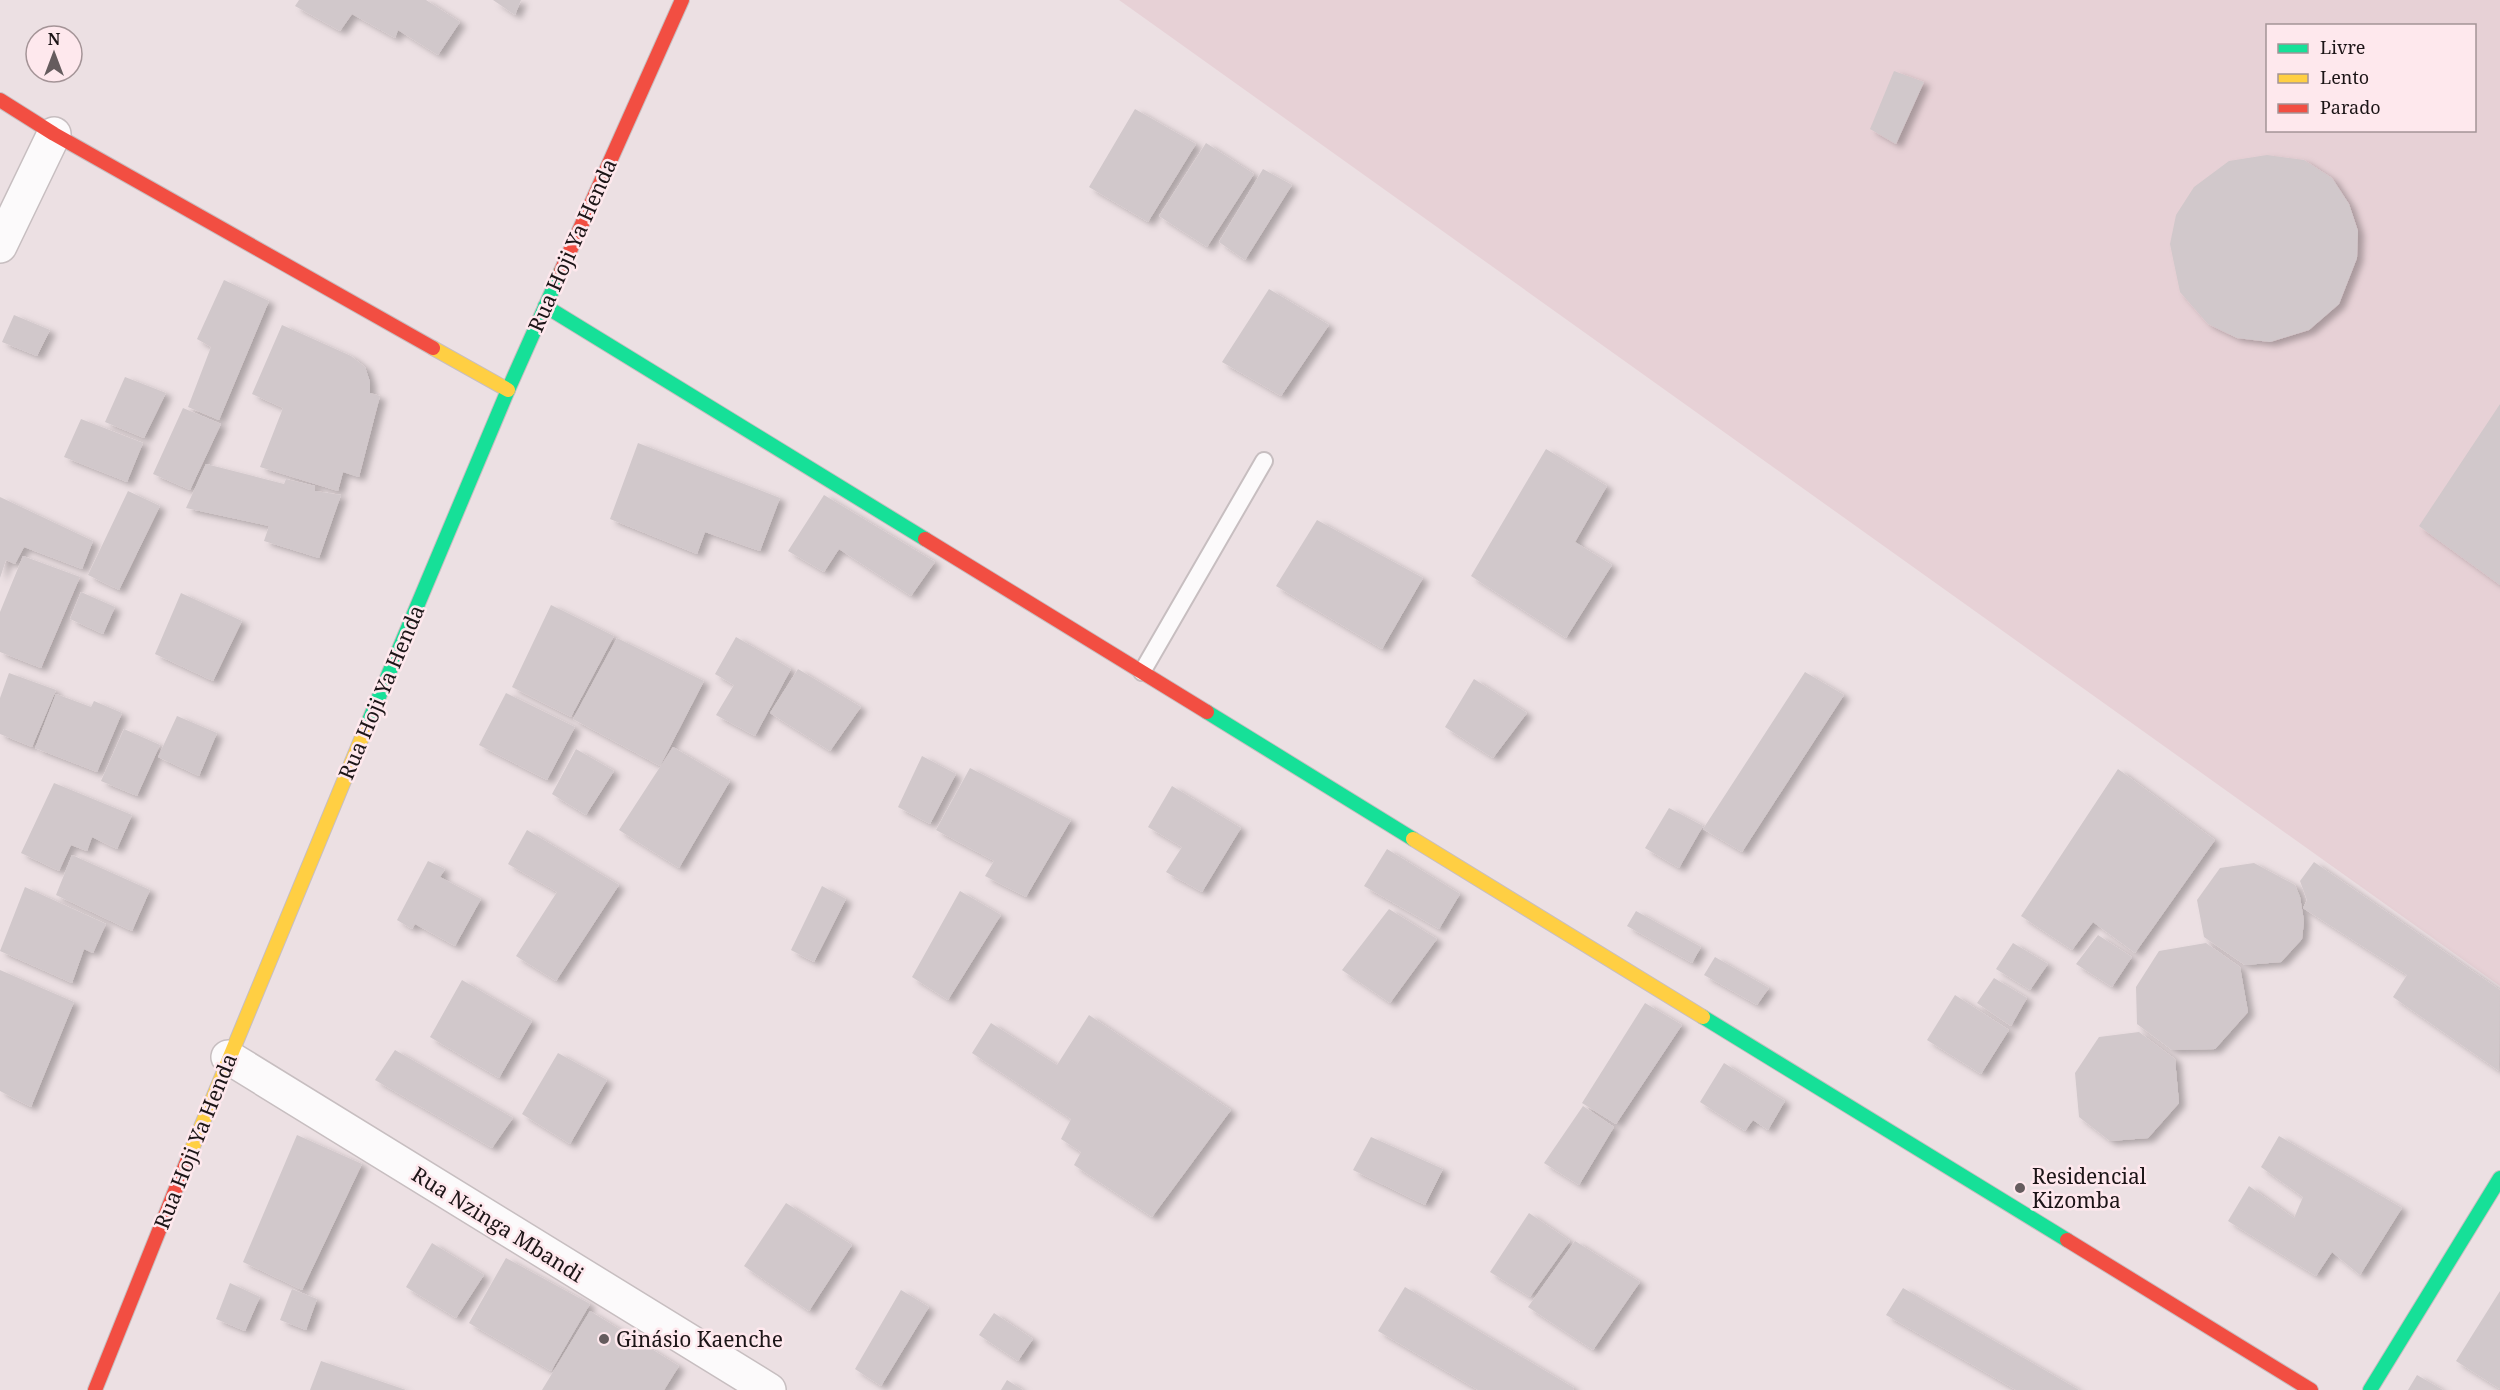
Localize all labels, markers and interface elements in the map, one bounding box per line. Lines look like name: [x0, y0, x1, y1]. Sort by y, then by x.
north arrow: [24, 24, 84, 84]
legend: [2266, 24, 2476, 132]
text: N: [48, 28, 61, 50]
text: Livre: [2320, 35, 2366, 59]
text: Lento: [2320, 65, 2369, 89]
text: Parado: [2320, 95, 2381, 119]
street label: Rua Hoji Ya Henda: [521, 154, 623, 336]
street label: Rua Hoji Ya Henda: [332, 600, 430, 784]
street label: Rua Hoji Ya Henda: [147, 1049, 243, 1233]
street label: Rua Nzinga Mbandi: [407, 1160, 589, 1288]
place label: Residencial Kizomba: [2032, 1162, 2147, 1214]
marker: Residencial Kizomba: [2013, 1181, 2027, 1195]
place label: Ginásio Kaenche: [616, 1325, 783, 1353]
marker: Ginásio Kaenche: [597, 1332, 611, 1346]

